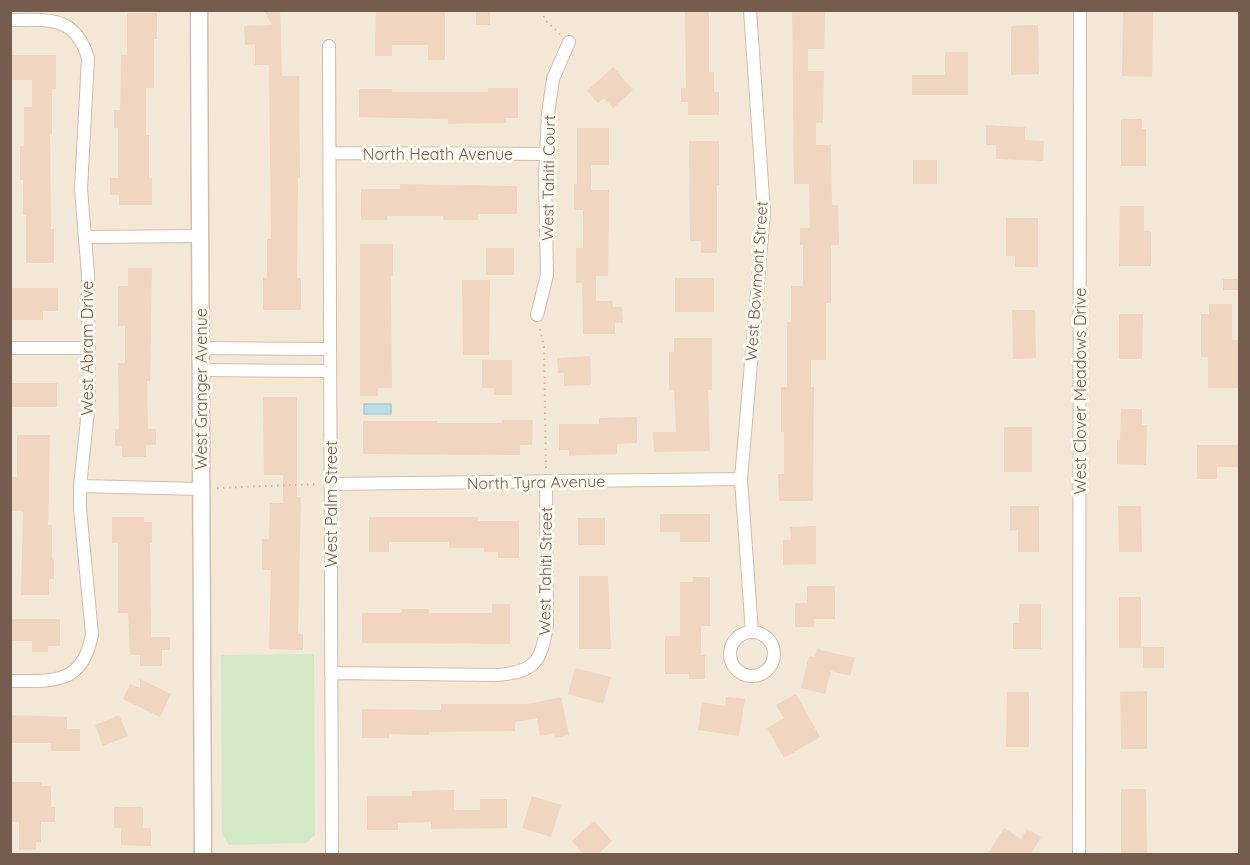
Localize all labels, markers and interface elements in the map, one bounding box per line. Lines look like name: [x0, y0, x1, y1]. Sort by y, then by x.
street label: West Tahiti Court: [537, 115, 559, 241]
street label: North Heath Avenue: [363, 144, 513, 164]
street label: West Bowmont Street: [740, 200, 772, 362]
street label: West Abram Drive: [77, 281, 97, 415]
street label: West Clover Meadows Drive: [1070, 288, 1090, 494]
street label: West Granger Avenue: [191, 308, 211, 470]
street label: West Palm Street: [321, 440, 341, 568]
street label: North Tyra Avenue: [467, 471, 605, 493]
street label: West Tahiti Street: [534, 506, 556, 636]

